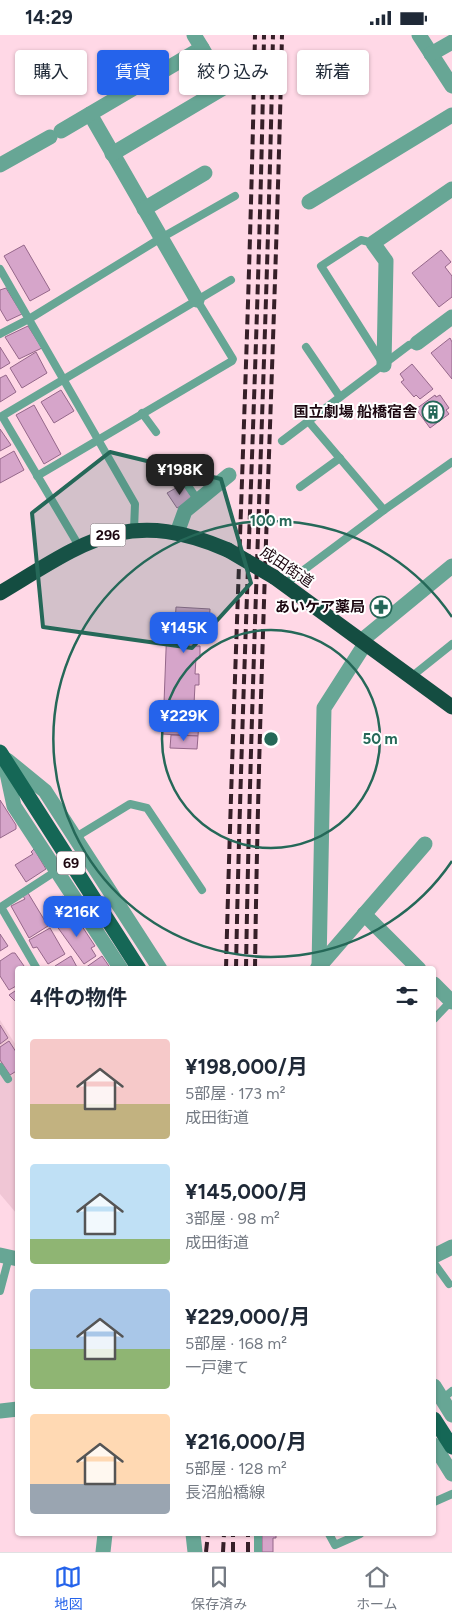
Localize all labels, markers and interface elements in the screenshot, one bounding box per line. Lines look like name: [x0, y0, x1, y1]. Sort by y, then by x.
text: 14:29: [25, 6, 73, 29]
chip: 購入: [15, 50, 87, 95]
chip: 賃貸: [97, 50, 169, 95]
chip: 絞り込み: [179, 50, 287, 95]
chip: 新着: [297, 50, 369, 95]
building icon: 国立劇場 船橋宿舎: [421, 400, 445, 424]
place label: 国立劇場 船橋宿舎: [293, 403, 418, 421]
pin: ¥198K: [145, 453, 215, 496]
text: ¥198K: [157, 460, 203, 479]
text: 100 m: [250, 512, 292, 530]
road number: 296: [90, 523, 126, 547]
street label: 成田街道: [257, 543, 317, 591]
pharmacy icon: あいケア薬局: [369, 595, 393, 619]
place label: あいケア薬局: [275, 598, 365, 616]
pin: ¥145K: [149, 611, 219, 654]
text: ¥145K: [161, 618, 207, 637]
pin: ¥229K: [149, 699, 219, 742]
text: ¥229K: [160, 706, 208, 725]
centre of rings: [262, 730, 280, 748]
text: 50 m: [362, 730, 398, 748]
road number: 69: [57, 851, 85, 875]
pin: ¥216K: [42, 895, 112, 938]
text: ¥216K: [54, 902, 100, 921]
icon: filters: [393, 982, 421, 1010]
text: 4件の物件: [30, 985, 127, 1010]
text: ¥198,000/月: [185, 1054, 308, 1079]
icon: home: [70, 1059, 130, 1119]
text: 5部屋 · 173 m²: [185, 1084, 285, 1103]
text: 成田街道: [185, 1108, 249, 1127]
text: ¥145,000/月: [185, 1179, 308, 1204]
icon: home: [70, 1184, 130, 1244]
text: 3部屋 · 98 m²: [185, 1209, 280, 1228]
text: 成田街道: [185, 1233, 249, 1252]
text: ¥229,000/月: [185, 1304, 310, 1329]
icon: home: [70, 1309, 130, 1369]
text: 5部屋 · 168 m²: [185, 1334, 287, 1353]
text: 一戸建て: [185, 1358, 249, 1377]
text: ¥216,000/月: [185, 1429, 307, 1454]
icon: home: [70, 1434, 130, 1494]
text: 5部屋 · 128 m²: [185, 1459, 287, 1478]
text: 長沼船橋線: [185, 1483, 265, 1502]
tab: 地図: [54, 1563, 82, 1613]
tab: 保存済み: [191, 1563, 247, 1613]
tab: ホーム: [356, 1563, 398, 1613]

